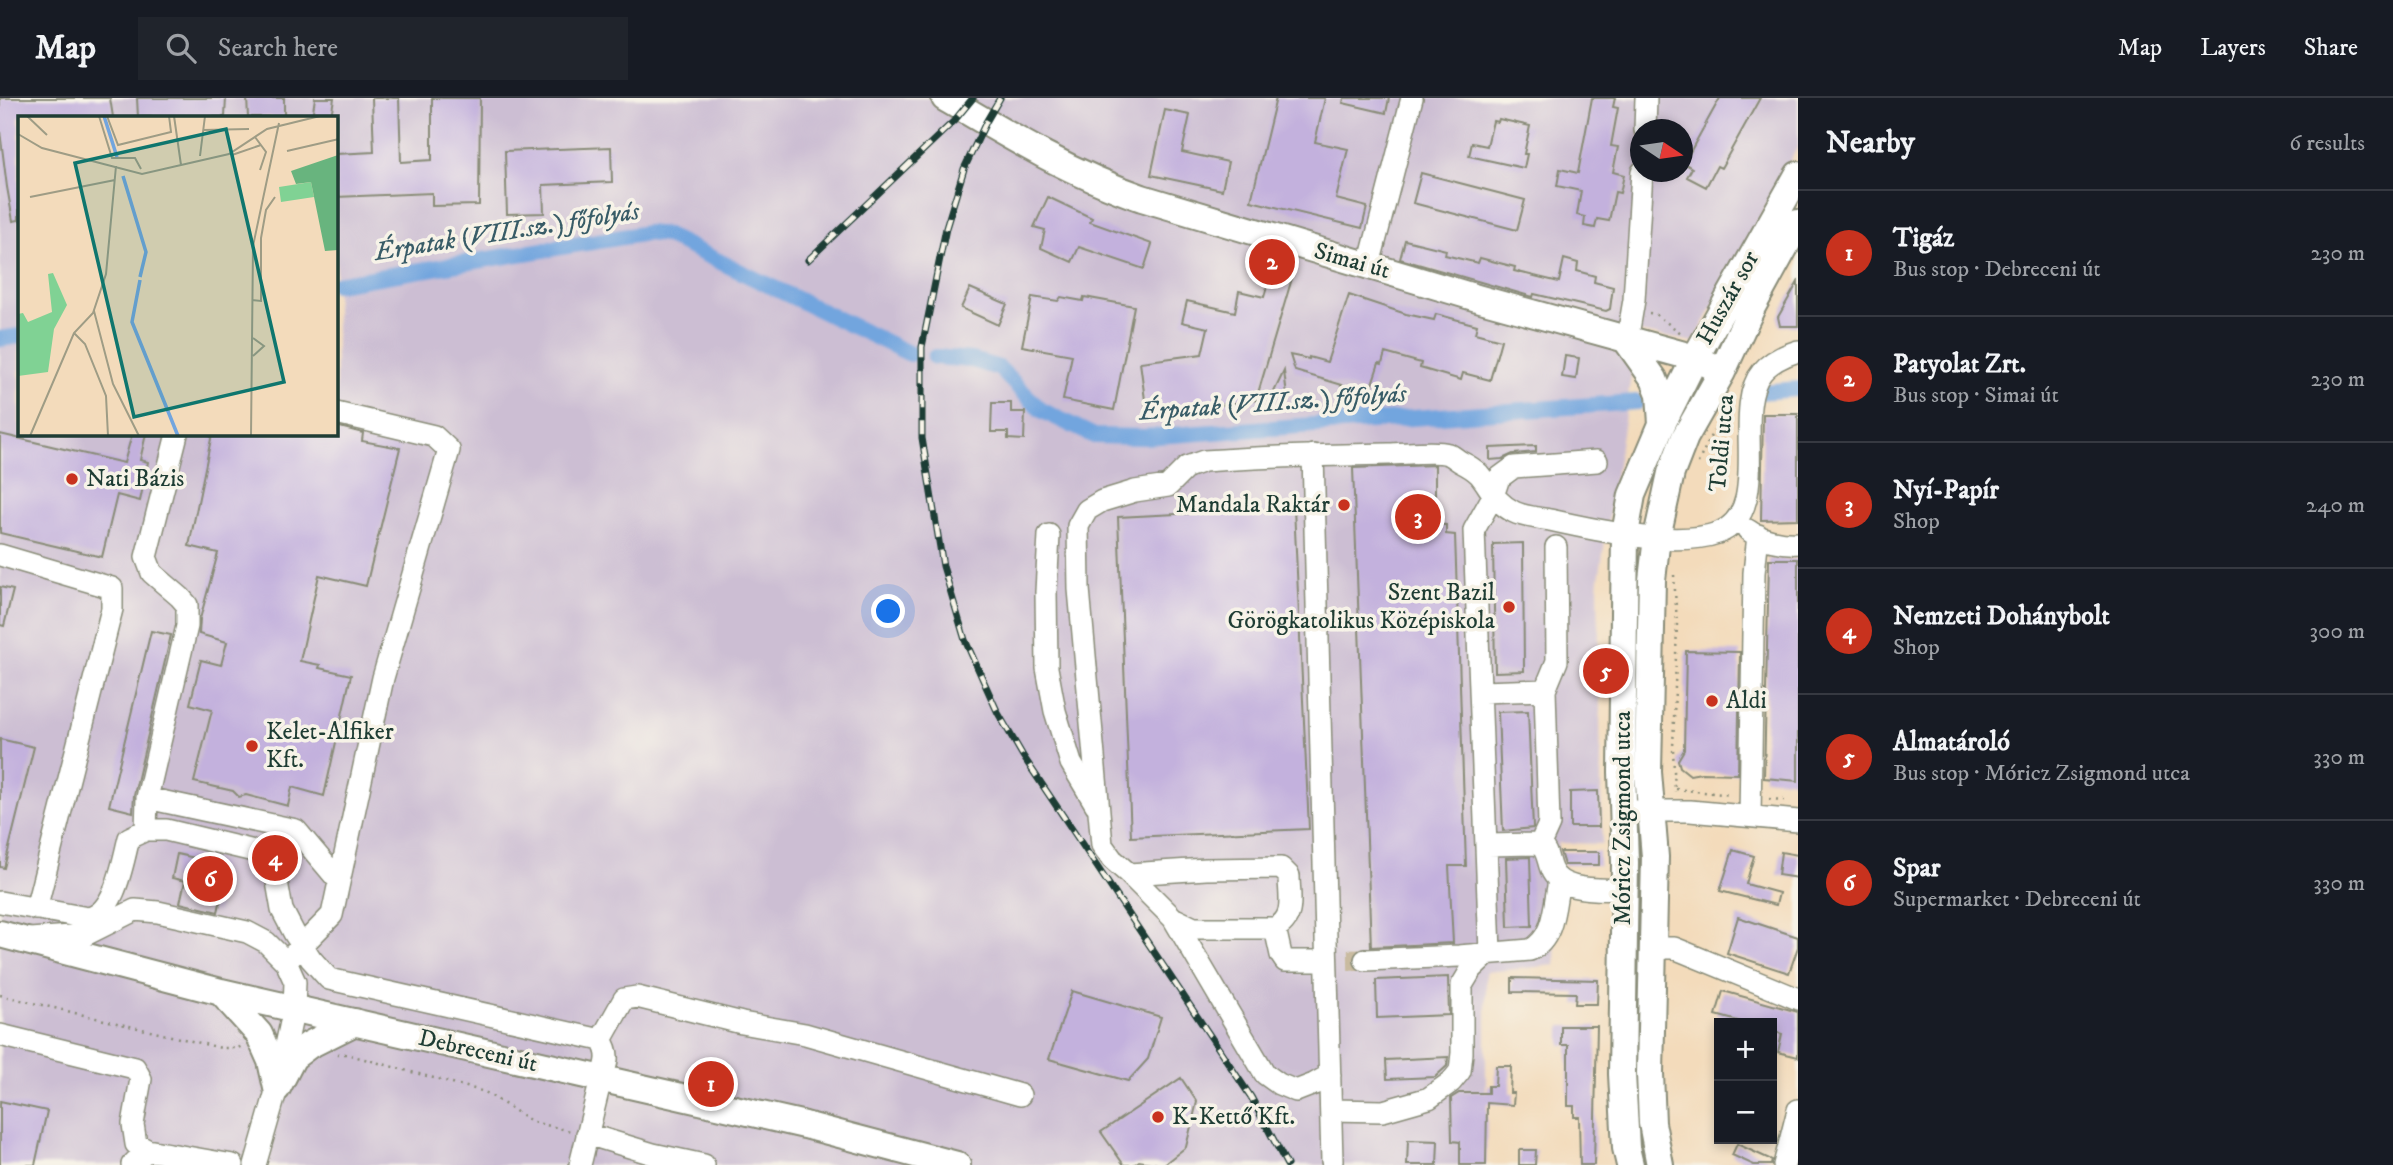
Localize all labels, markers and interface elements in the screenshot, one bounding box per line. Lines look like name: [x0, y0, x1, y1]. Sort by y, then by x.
search box: [138, 17, 628, 80]
text: Map: [35, 28, 96, 69]
icon: search: [162, 29, 200, 67]
text: Search here: [218, 32, 338, 65]
text: Map: [2118, 33, 2162, 63]
text: Layers: [2200, 33, 2266, 63]
text: Share: [2304, 33, 2358, 63]
inset map: [18, 116, 338, 436]
north arrow: [1630, 119, 1693, 182]
text: Nearby: [1826, 125, 1915, 162]
text: 6 results: [2289, 129, 2365, 158]
water label: Érpatak (VIII.sz.) főfolyás: [370, 195, 643, 270]
text: Tigáz: [1893, 222, 1954, 255]
pin: 2: [1249, 236, 1295, 288]
street label: Simai út: [1311, 236, 1394, 286]
text: 1: [1845, 239, 1853, 268]
text: 230 m: [2311, 239, 2365, 268]
street label: Huszár sor: [1690, 246, 1766, 350]
text: Bus stop · Debreceni út: [1893, 255, 2101, 284]
text: Patyolat Zrt.: [1893, 348, 2026, 381]
text: 2: [1843, 365, 1855, 394]
text: 230 m: [2311, 365, 2365, 394]
water label: Érpatak (VIII.sz.) főfolyás: [1136, 377, 1409, 429]
text: Bus stop · Simai út: [1893, 381, 2059, 410]
street label: Toldi utca: [1703, 392, 1741, 493]
place label: Nati Bázis: [86, 464, 184, 494]
marker: Nati Bázis: [64, 471, 80, 487]
text: Nyí-Papír: [1893, 474, 1999, 507]
place label: Mandala Raktár: [1176, 490, 1330, 520]
pin: 3: [1395, 491, 1441, 543]
text: 3: [1845, 491, 1853, 520]
text: 240 m: [2306, 491, 2365, 520]
marker: Mandala Raktár: [1336, 497, 1352, 513]
text: Shop: [1893, 507, 1940, 536]
place label: Szent Bazil Görögkatolikus Középiskola: [1228, 578, 1496, 636]
your location: [871, 594, 905, 628]
marker: Szent Bazil Görögkatolikus Középiskola: [1501, 599, 1517, 615]
text: Nemzeti Dohánybolt: [1893, 600, 2110, 633]
text: 4: [1842, 617, 1856, 646]
text: 300 m: [2309, 617, 2365, 646]
text: Shop: [1893, 633, 1940, 662]
pin: 5: [1583, 645, 1629, 697]
place label: Aldi: [1726, 686, 1767, 716]
marker: Aldi: [1704, 693, 1720, 709]
street label: Móricz Zsigmond utca: [1608, 710, 1638, 925]
place label: Kelet-Alfiker Kft.: [266, 717, 394, 775]
text: Almatároló: [1893, 726, 2010, 759]
marker: Kelet-Alfiker Kft.: [244, 738, 260, 754]
text: 5: [1843, 743, 1855, 772]
text: 330 m: [2313, 743, 2365, 772]
text: Bus stop · Móricz Zsigmond utca: [1893, 759, 2190, 788]
pin: 4: [252, 832, 298, 884]
text: Spar: [1893, 852, 1940, 885]
pin: 6: [187, 853, 233, 905]
text: 6: [1843, 869, 1855, 898]
text: 330 m: [2313, 869, 2365, 898]
text: Supermarket · Debreceni út: [1893, 885, 2141, 914]
map controls: [1714, 1018, 1777, 1144]
button: +: [1714, 1018, 1777, 1081]
street label: Debreceni út: [416, 1023, 541, 1079]
pin: 1: [688, 1058, 734, 1110]
button: −: [1714, 1081, 1777, 1144]
place label: K-Kettő Kft.: [1172, 1102, 1295, 1132]
marker: K-Kettő Kft.: [1150, 1109, 1166, 1125]

